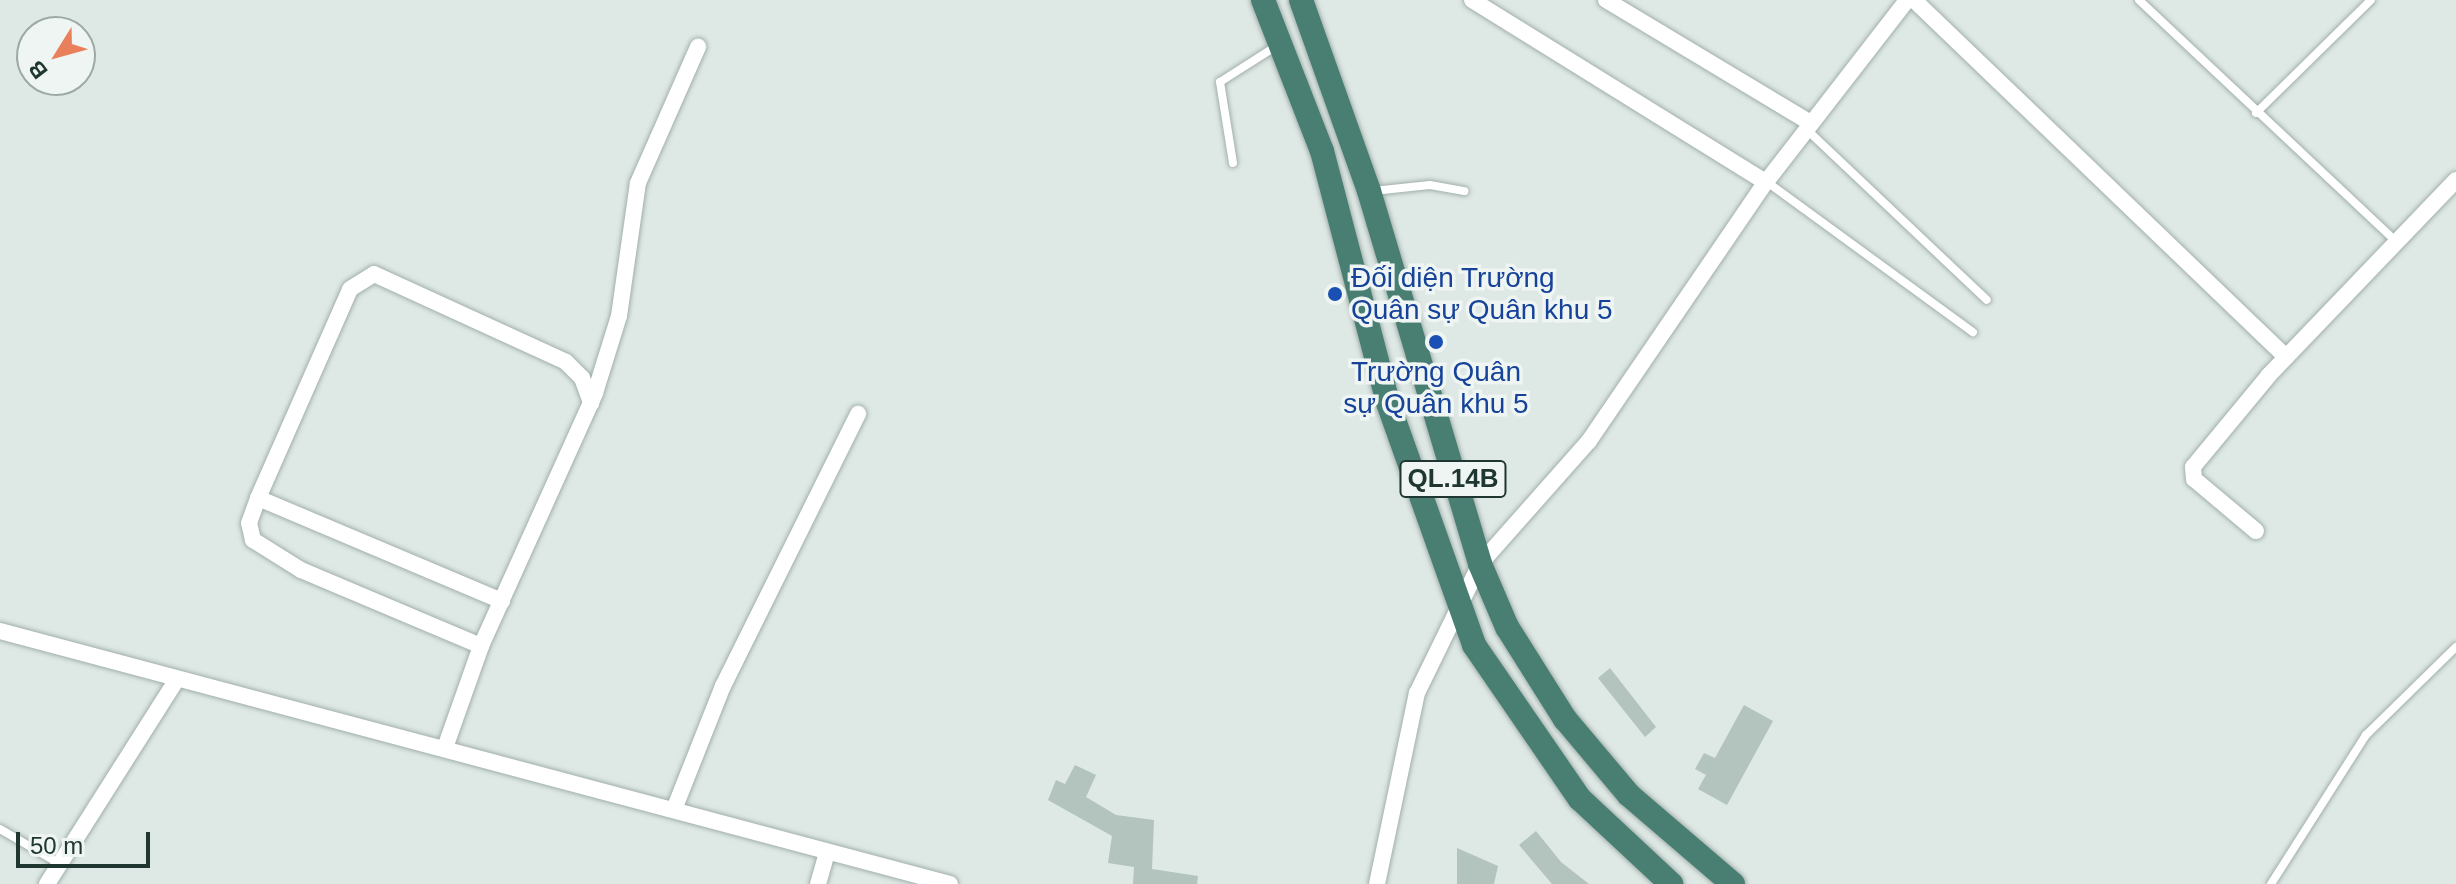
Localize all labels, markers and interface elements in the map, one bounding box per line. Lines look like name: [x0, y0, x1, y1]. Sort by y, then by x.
north arrow: [16, 16, 96, 96]
text: B: [23, 56, 53, 83]
place label: Đối diện Trường Quân sự Quân khu 5: [1351, 261, 1613, 327]
marker: Đối diện Trường Quân sự Quân khu 5: [1326, 285, 1344, 303]
marker: Trường Quân sự Quân khu 5: [1427, 333, 1445, 351]
place label: Trường Quân sự Quân khu 5: [1343, 355, 1529, 421]
road number: QL.14B: [1399, 457, 1507, 501]
scale bar: [20, 816, 154, 866]
text: 50 m: [30, 832, 83, 859]

